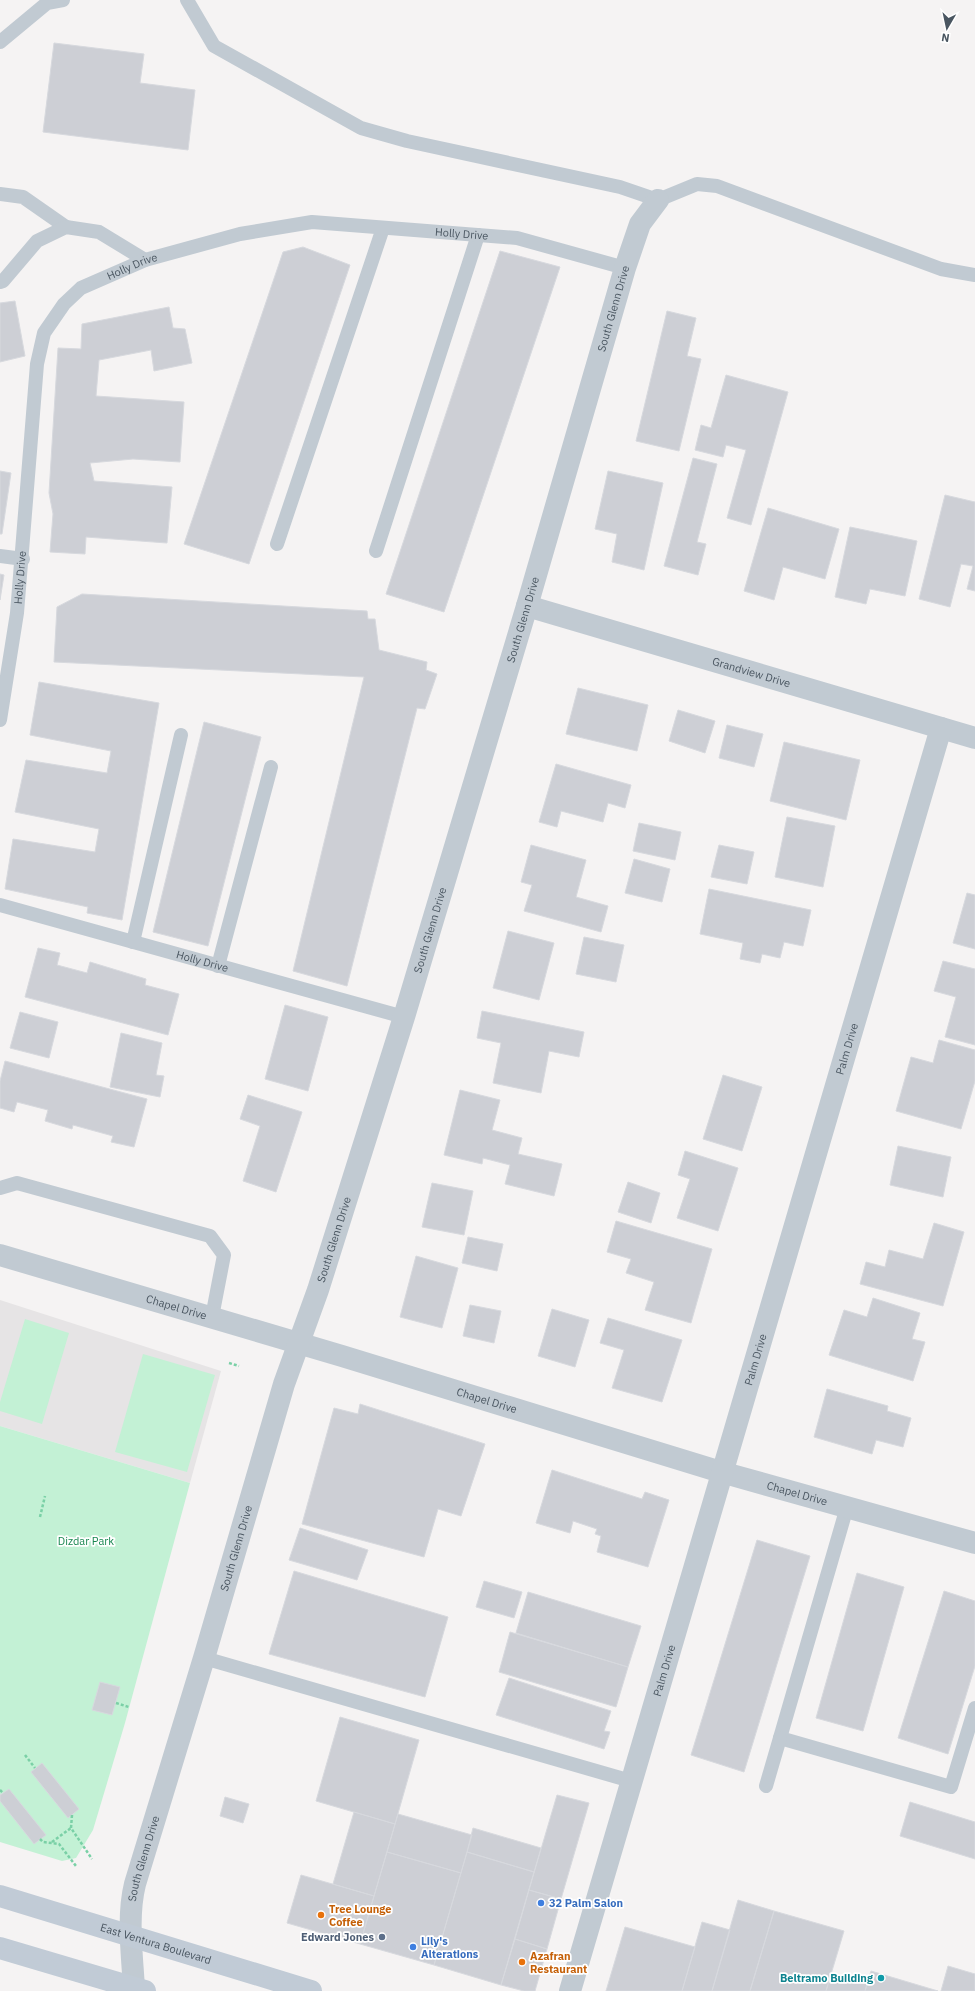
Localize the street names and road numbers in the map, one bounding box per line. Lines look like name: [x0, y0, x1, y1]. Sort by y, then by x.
street label: Holly Drive: [435, 225, 489, 243]
street label: Holly Drive: [105, 250, 159, 283]
street label: South Glenn Drive: [594, 264, 632, 353]
street label: Holly Drive: [11, 550, 29, 605]
street label: South Glenn Drive: [503, 575, 542, 664]
street label: Grandview Drive: [711, 654, 792, 690]
street label: South Glenn Drive: [411, 886, 449, 975]
street label: Holly Drive: [175, 947, 230, 975]
street label: Palm Drive: [833, 1021, 861, 1076]
street label: South Glenn Drive: [314, 1195, 354, 1284]
street label: Chapel Drive: [144, 1292, 208, 1323]
street label: Palm Drive: [741, 1332, 770, 1387]
street label: Chapel Drive: [455, 1384, 519, 1416]
street label: Chapel Drive: [765, 1478, 829, 1508]
street label: South Glenn Drive: [217, 1504, 255, 1593]
street label: Palm Drive: [650, 1643, 678, 1698]
street label: South Glenn Drive: [125, 1814, 162, 1903]
street label: East Ventura Boulevard: [99, 1920, 213, 1967]

